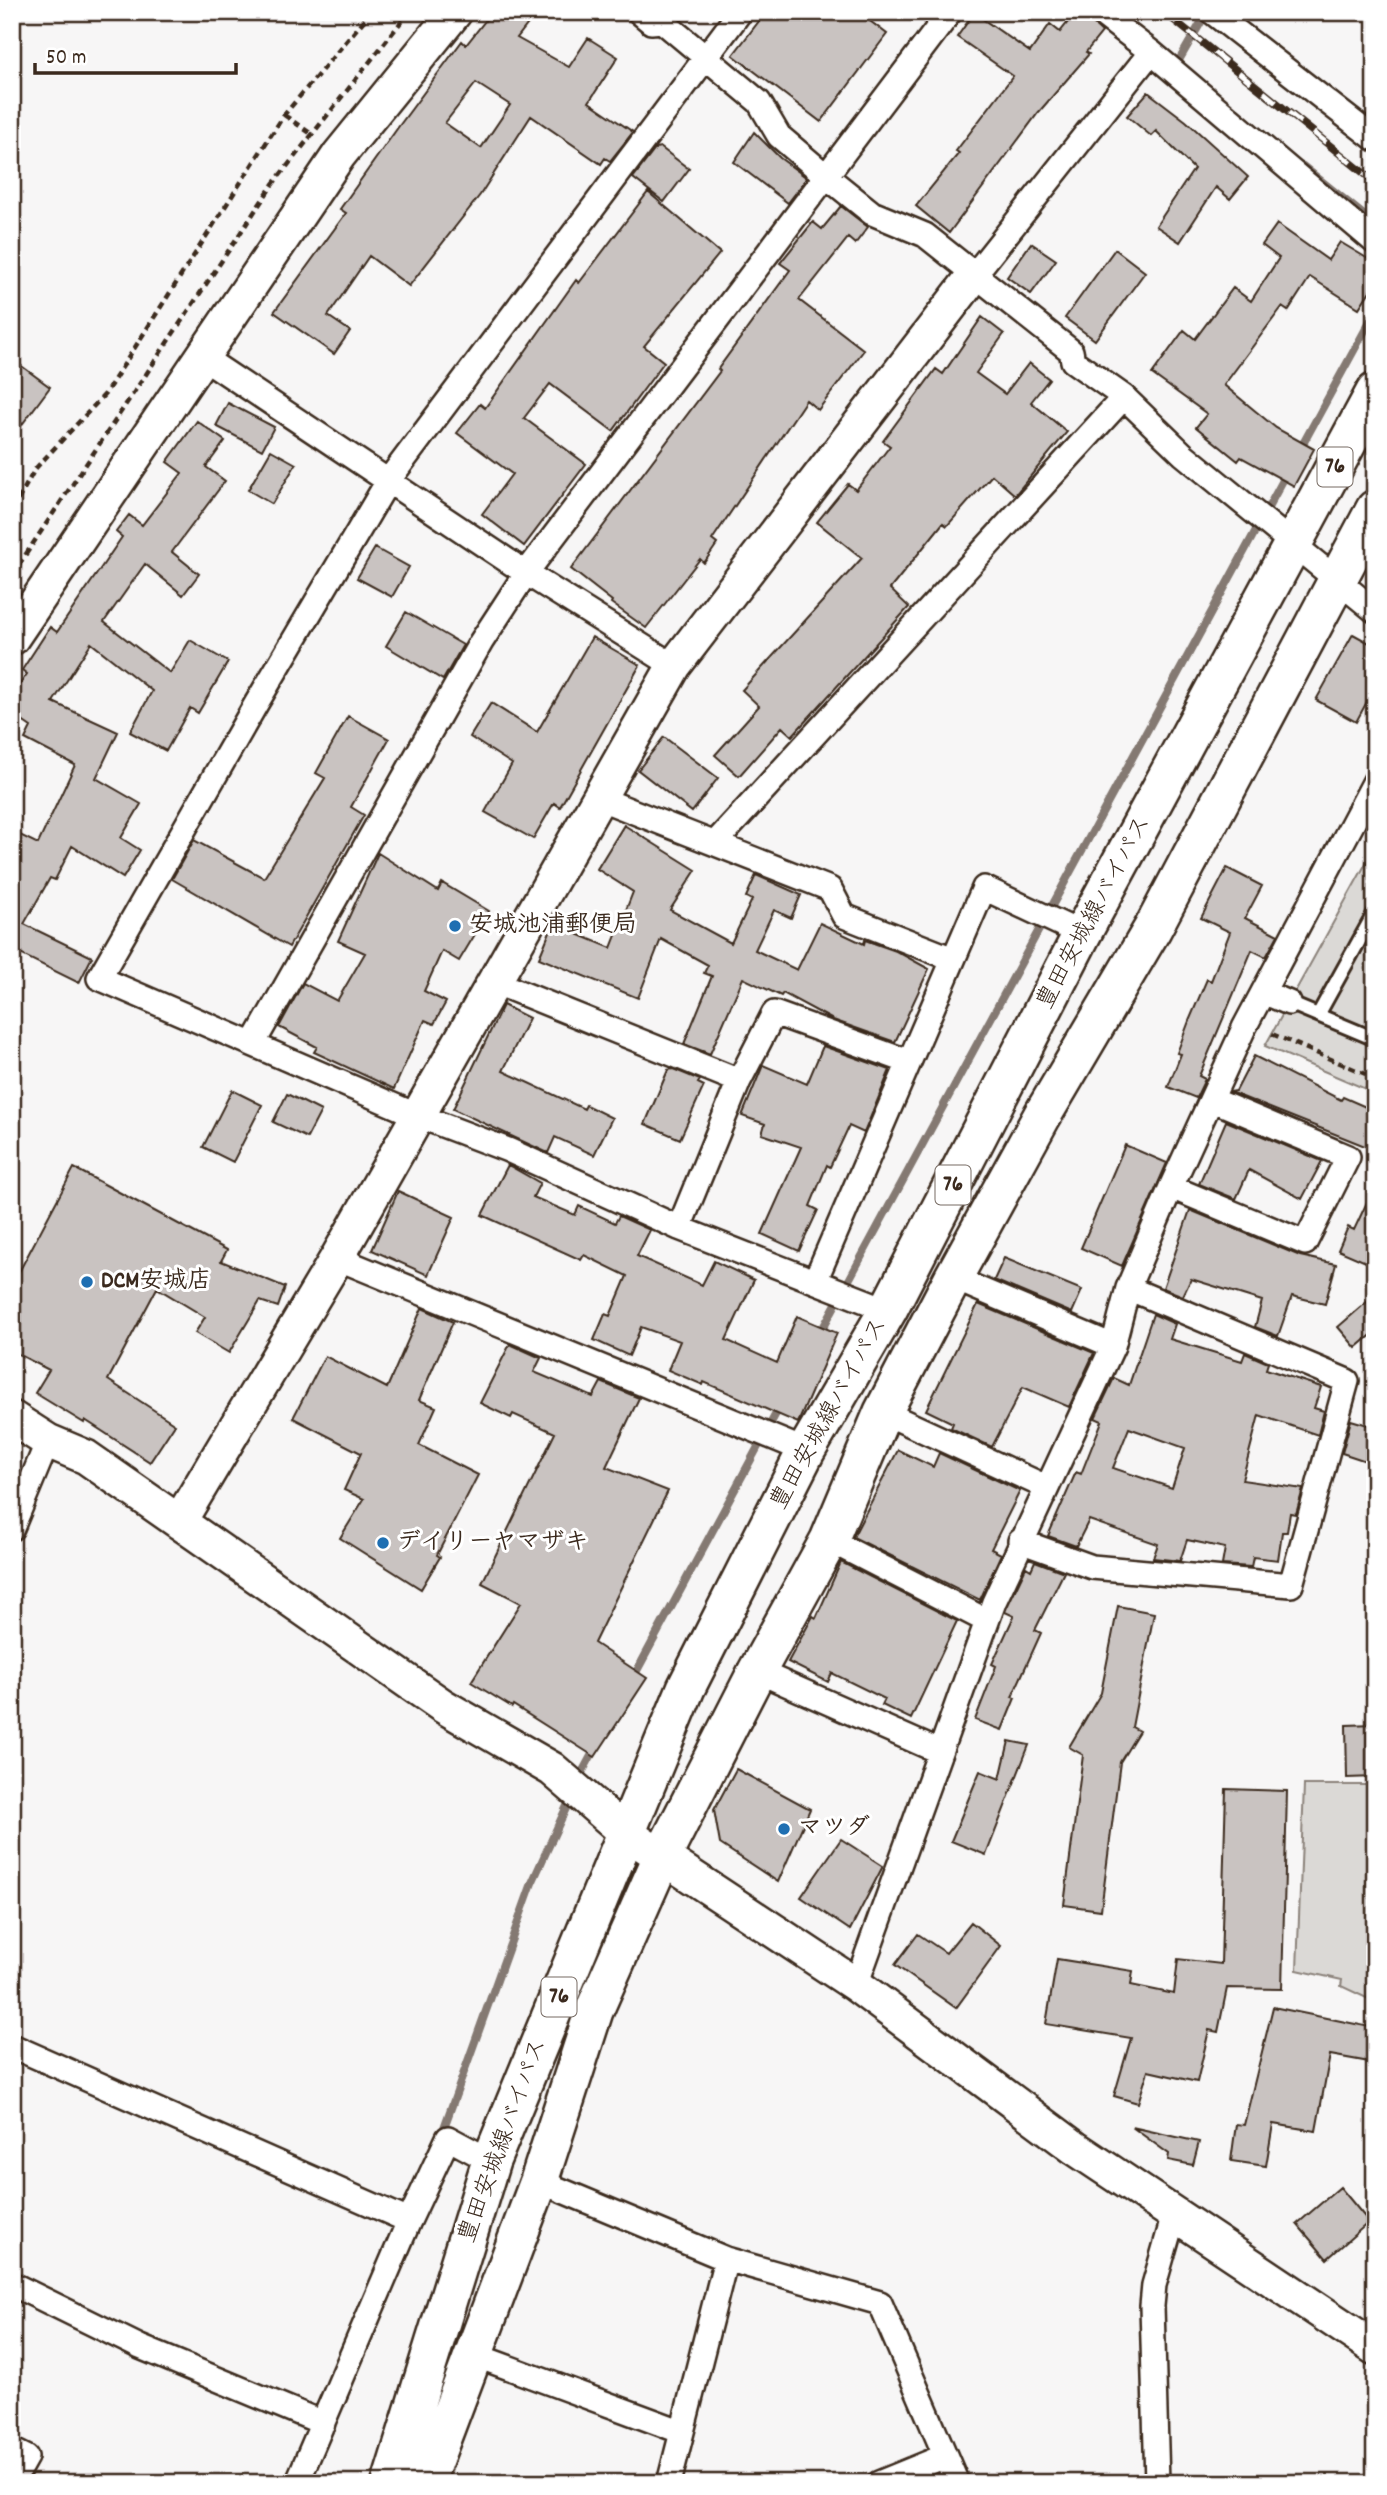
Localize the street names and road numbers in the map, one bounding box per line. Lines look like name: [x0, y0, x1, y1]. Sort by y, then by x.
road number: 76: [1318, 447, 1352, 486]
street label: 豊田安城線バイパス: [1029, 810, 1161, 1016]
road number: 76: [936, 1166, 970, 1204]
street label: 豊田安城線バイパス: [763, 1312, 897, 1516]
road number: 76: [542, 1978, 576, 2016]
street label: 豊田安城線バイパス: [451, 2034, 557, 2248]

